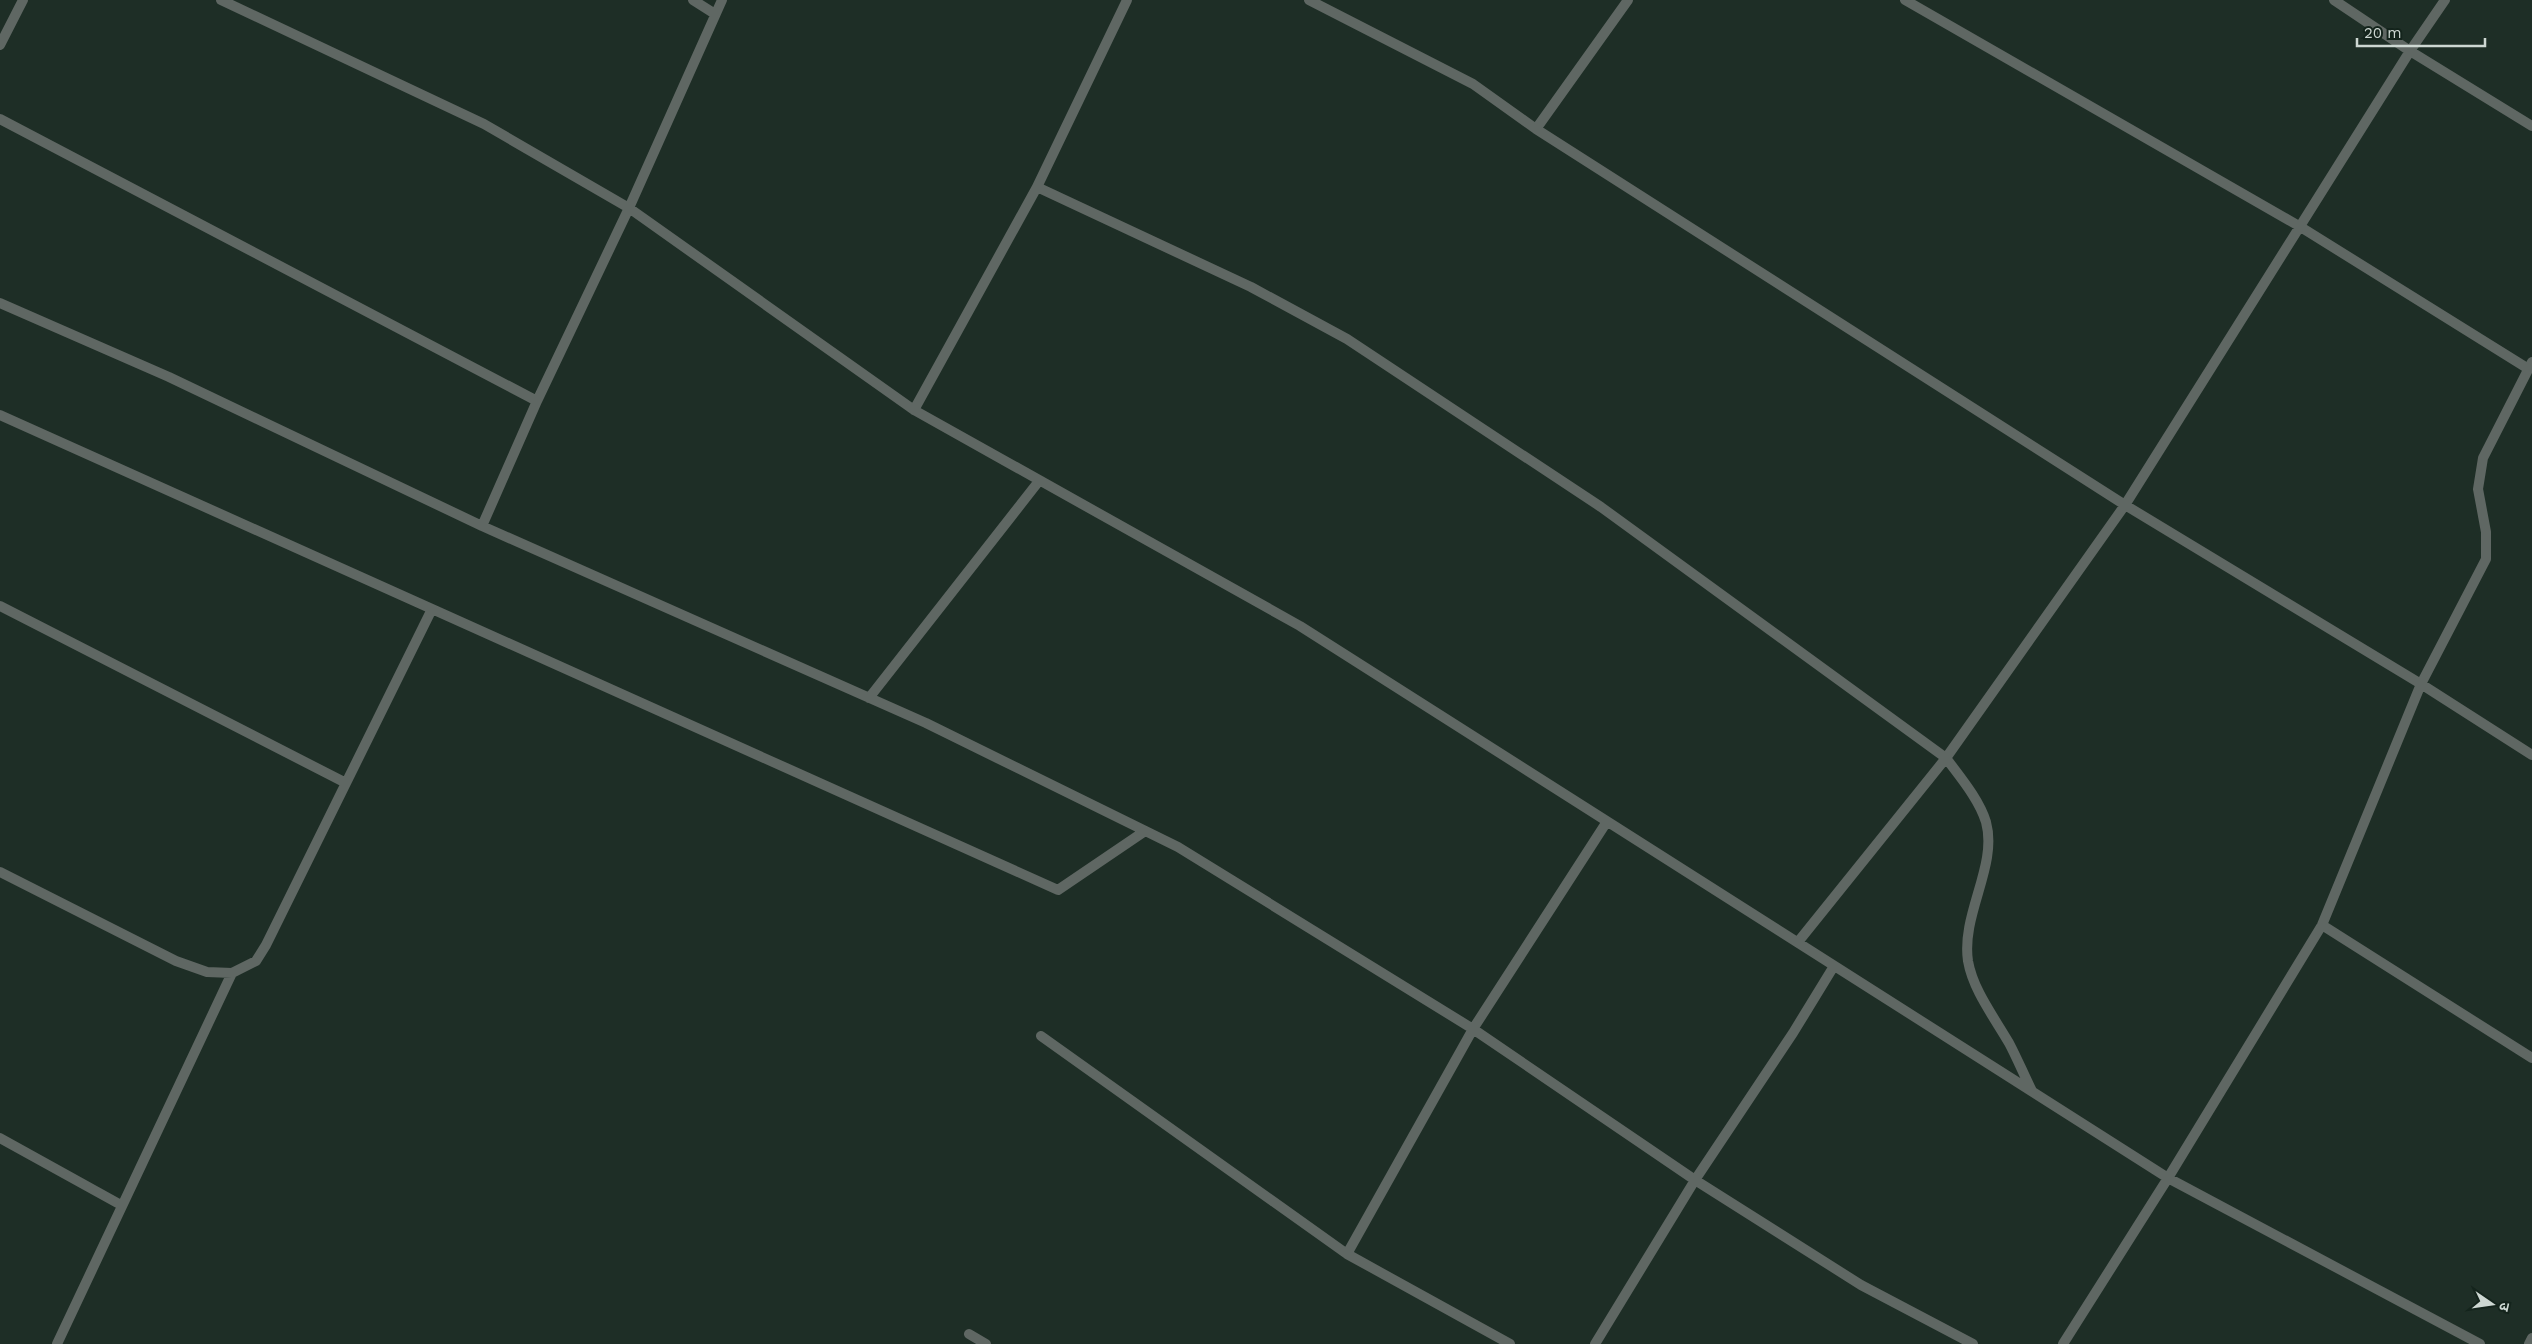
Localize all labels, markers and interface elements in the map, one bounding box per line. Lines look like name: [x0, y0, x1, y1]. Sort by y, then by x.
scale bar: [2357, 15, 2484, 47]
text: 20 m: [2364, 24, 2402, 42]
north arrow: [2467, 1279, 2517, 1329]
text: उ: [2496, 1301, 2513, 1313]

